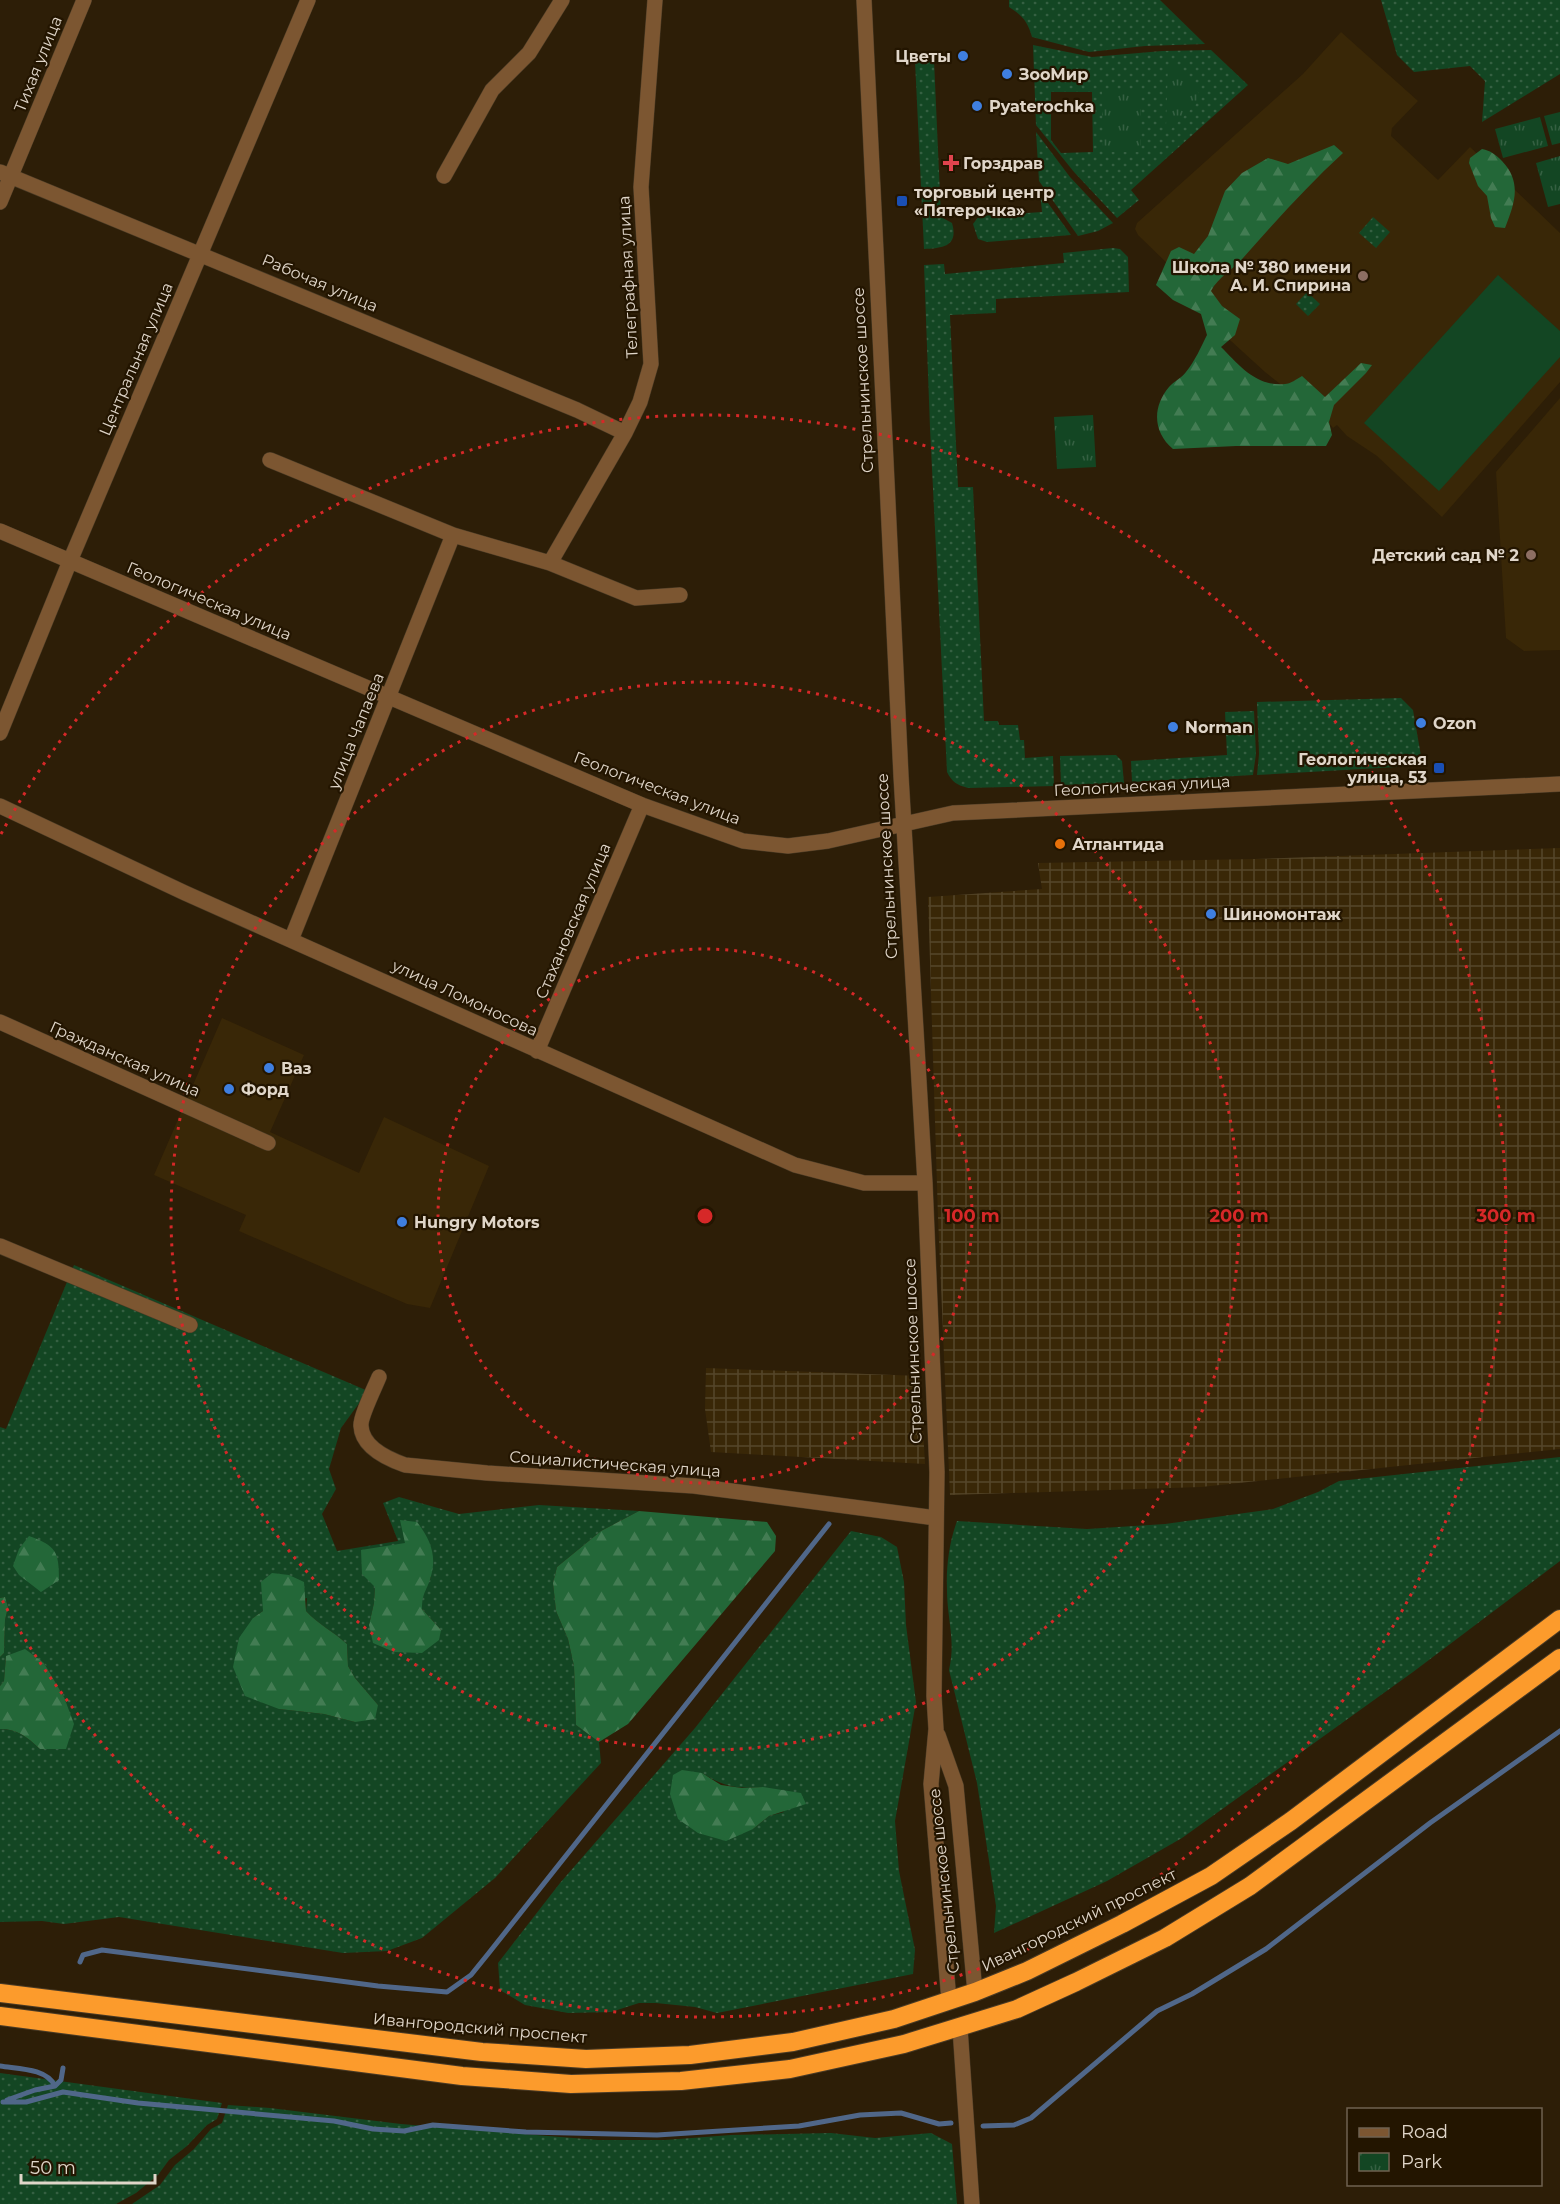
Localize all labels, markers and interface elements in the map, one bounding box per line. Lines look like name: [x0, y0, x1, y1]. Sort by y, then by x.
street label: Тихая улица: [10, 13, 66, 115]
place label: Цветы: [895, 47, 951, 66]
marker: Цветы: [956, 49, 970, 63]
place label: ЗооМир: [1018, 65, 1088, 84]
marker: ЗооМир: [1000, 67, 1014, 81]
place label: Pyaterochka: [989, 97, 1094, 116]
marker: Pyaterochka: [970, 99, 984, 113]
place label: Горздрав: [963, 154, 1043, 173]
marker: Горздрав: [944, 156, 958, 170]
place label: торговый центр «Пятерочка»: [914, 183, 1054, 220]
marker: торговый центр «Пятерочка»: [895, 194, 909, 208]
street label: Телеграфная улица: [614, 195, 642, 359]
street label: Рабочая улица: [259, 250, 381, 316]
place label: Школа № 380 имени А. И. Спирина: [1172, 258, 1351, 295]
marker: Школа № 380 имени А. И. Спирина: [1356, 269, 1370, 283]
street label: Центральная улица: [95, 280, 177, 438]
street label: Стрельнинское шоссе: [849, 287, 877, 473]
place label: Детский сад № 2: [1372, 546, 1519, 565]
marker: Детский сад № 2: [1524, 548, 1538, 562]
street label: Геологическая улица: [124, 558, 294, 644]
street label: улица Чапаева: [324, 670, 388, 793]
place label: Ozon: [1433, 714, 1477, 733]
marker: Ozon: [1414, 716, 1428, 730]
place label: Norman: [1185, 718, 1253, 737]
marker: Norman: [1166, 720, 1180, 734]
street label: Геологическая улица: [571, 747, 743, 829]
place label: Геологическая улица, 53: [1298, 750, 1427, 787]
marker: Геологическая улица, 53: [1432, 761, 1446, 775]
street label: Геологическая улица: [1053, 772, 1231, 800]
street label: Стрельнинское шоссе: [873, 773, 901, 959]
place label: Атлантида: [1072, 835, 1164, 854]
marker: Атлантида: [1053, 837, 1067, 851]
street label: Стахановская улица: [531, 840, 615, 1002]
place label: Шиномонтаж: [1223, 905, 1341, 924]
marker: Шиномонтаж: [1204, 907, 1218, 921]
street label: улица Ломоносова: [388, 955, 541, 1040]
street label: Гражданская улица: [47, 1017, 203, 1101]
place label: Ваз: [281, 1059, 312, 1078]
marker: Ваз: [262, 1061, 276, 1075]
place label: Форд: [241, 1080, 289, 1099]
marker: Форд: [222, 1082, 236, 1096]
text: 100 m: [944, 1205, 1000, 1227]
text: 200 m: [1209, 1205, 1269, 1227]
text: 300 m: [1475, 1205, 1536, 1227]
centre of rings: [695, 1206, 715, 1226]
place label: Hungry Motors: [414, 1213, 540, 1232]
marker: Hungry Motors: [395, 1215, 409, 1229]
street label: Стрельнинское шоссе: [900, 1258, 926, 1444]
street label: Социалистическая улица: [509, 1447, 721, 1481]
street label: Стрельнинское шоссе: [925, 1787, 963, 1975]
street label: Ивангородский проспект: [978, 1864, 1180, 1976]
street label: Ивангородский проспект: [372, 2009, 588, 2047]
legend: [1347, 2108, 1542, 2186]
text: Road: [1401, 2121, 1448, 2143]
scale bar: [21, 2147, 154, 2185]
text: Park: [1401, 2151, 1442, 2173]
text: 50 m: [30, 2157, 76, 2179]

